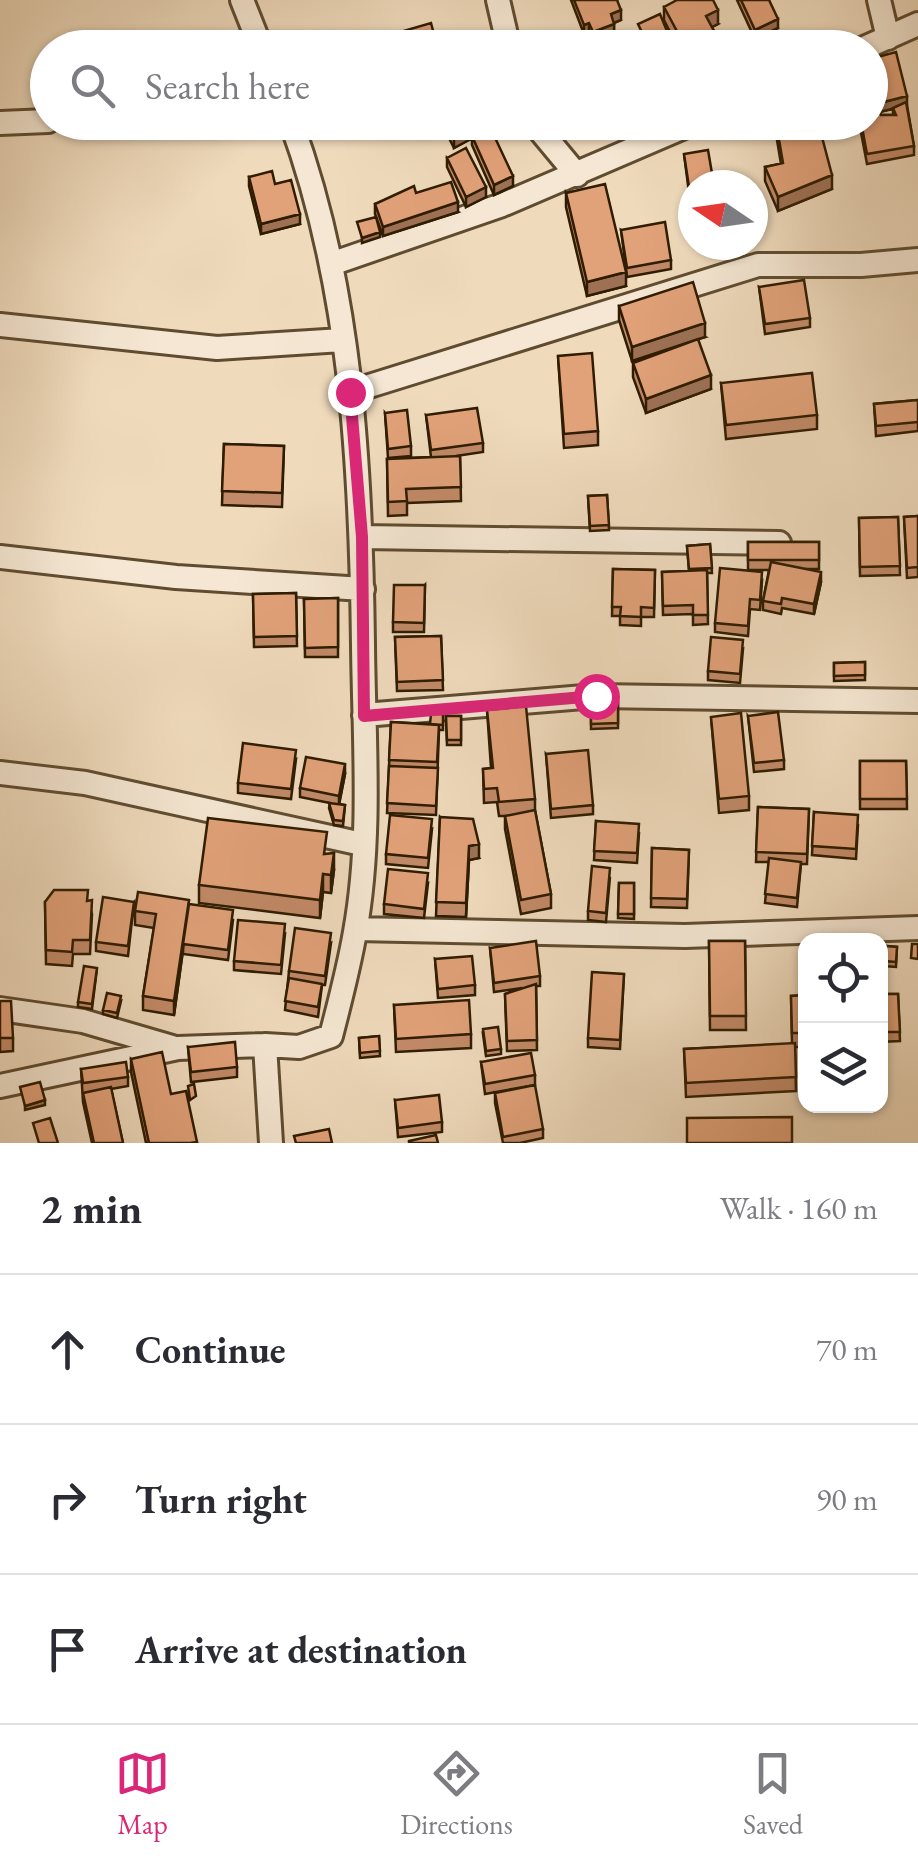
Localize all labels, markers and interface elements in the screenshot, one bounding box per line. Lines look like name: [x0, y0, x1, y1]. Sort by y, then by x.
search box: [30, 30, 888, 140]
icon: search: [65, 58, 120, 113]
text: Search here: [145, 61, 310, 110]
north arrow: [678, 170, 768, 260]
route end: [328, 370, 374, 416]
route start: [574, 674, 620, 720]
map controls: [798, 933, 888, 1113]
button: locate: [798, 933, 888, 1023]
button: layers: [798, 1023, 888, 1113]
text: 2 min: [40, 1181, 142, 1236]
text: Walk · 160 m: [720, 1187, 878, 1229]
icon: ahead: [40, 1322, 95, 1377]
text: Continue: [135, 1325, 286, 1374]
text: 70 m: [816, 1328, 878, 1370]
icon: right: [40, 1472, 95, 1527]
text: Turn right: [135, 1475, 307, 1524]
text: 90 m: [816, 1478, 878, 1520]
icon: arrive: [40, 1622, 95, 1677]
text: Arrive at destination: [135, 1625, 467, 1674]
tab: Map: [115, 1746, 170, 1842]
tab: Directions: [400, 1746, 513, 1842]
tab: Saved: [743, 1746, 803, 1842]

